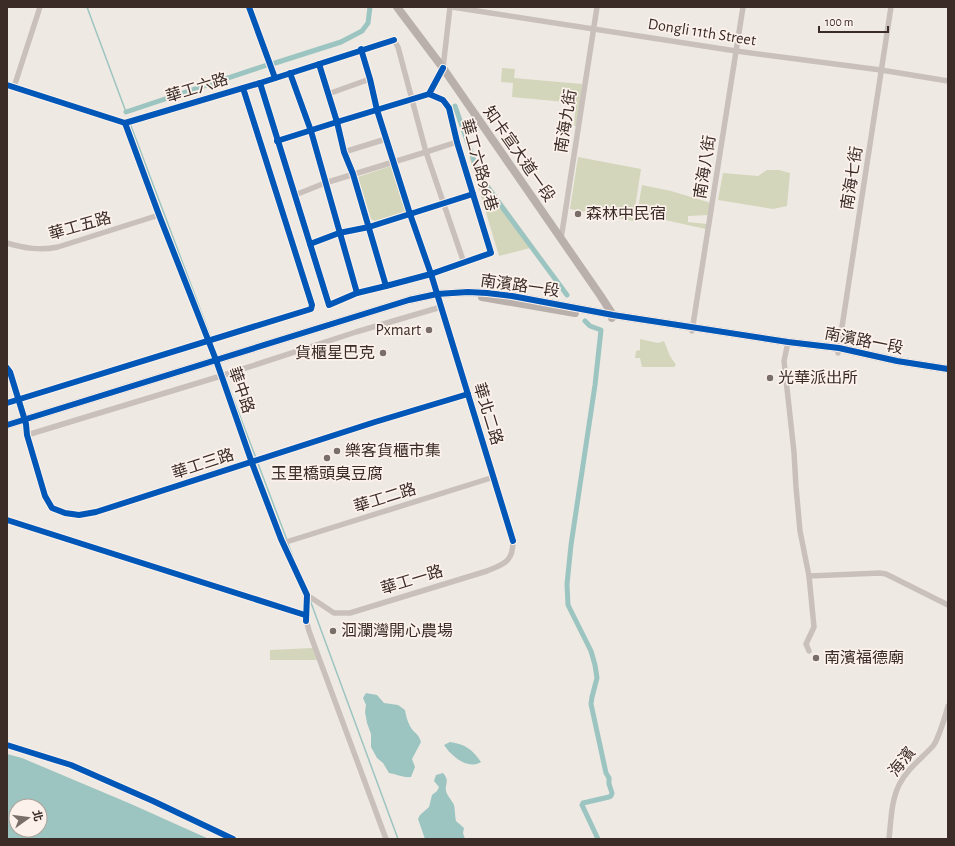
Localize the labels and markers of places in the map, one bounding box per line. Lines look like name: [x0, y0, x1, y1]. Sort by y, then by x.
place label: 森林中民宿: [586, 205, 666, 222]
marker: 森林中民宿: [573, 209, 583, 219]
place label: Pxmart: [375, 322, 421, 338]
marker: Pxmart: [424, 325, 434, 335]
place label: 貨櫃星巴克: [295, 344, 375, 361]
marker: 貨櫃星巴克: [378, 348, 388, 358]
place label: 光華派出所: [778, 369, 858, 386]
marker: 光華派出所: [765, 373, 775, 383]
place label: 樂客貨櫃市集: [345, 442, 441, 459]
marker: 樂客貨櫃市集: [332, 446, 342, 456]
marker: 玉里橋頭臭豆腐: [322, 453, 332, 463]
place label: 玉里橋頭臭豆腐: [271, 465, 383, 482]
place label: 洄瀾灣開心農場: [341, 622, 453, 639]
marker: 洄瀾灣開心農場: [328, 626, 338, 636]
place label: 南濱福德廟: [824, 649, 904, 666]
marker: 南濱福德廟: [811, 653, 821, 663]

